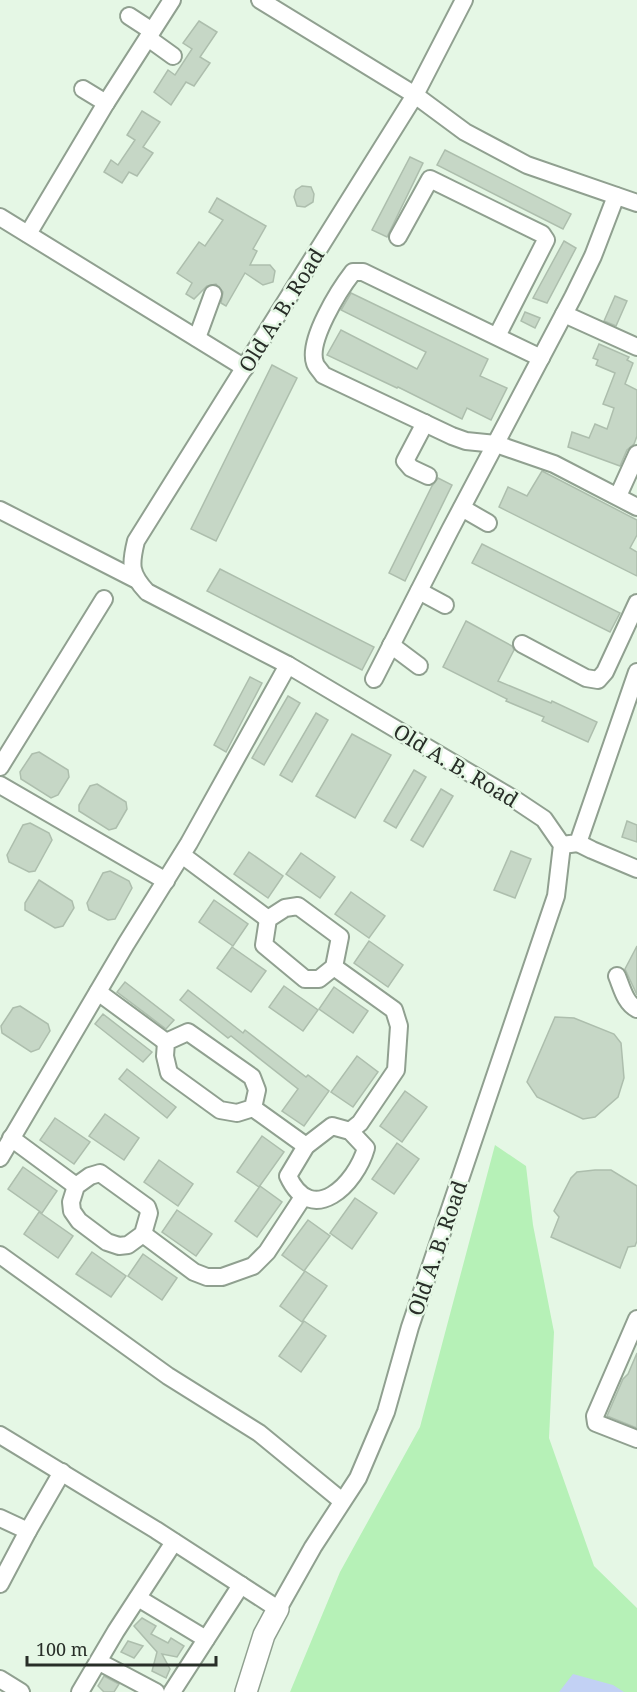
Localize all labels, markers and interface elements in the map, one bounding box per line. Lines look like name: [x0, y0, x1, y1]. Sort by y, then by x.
street label: Old A. B. Road: [232, 243, 330, 377]
street label: Old A. B. Road: [388, 717, 524, 813]
street label: Old A. B. Road: [401, 1177, 473, 1319]
scale bar: [27, 1629, 216, 1667]
text: 100 m: [36, 1637, 88, 1661]

